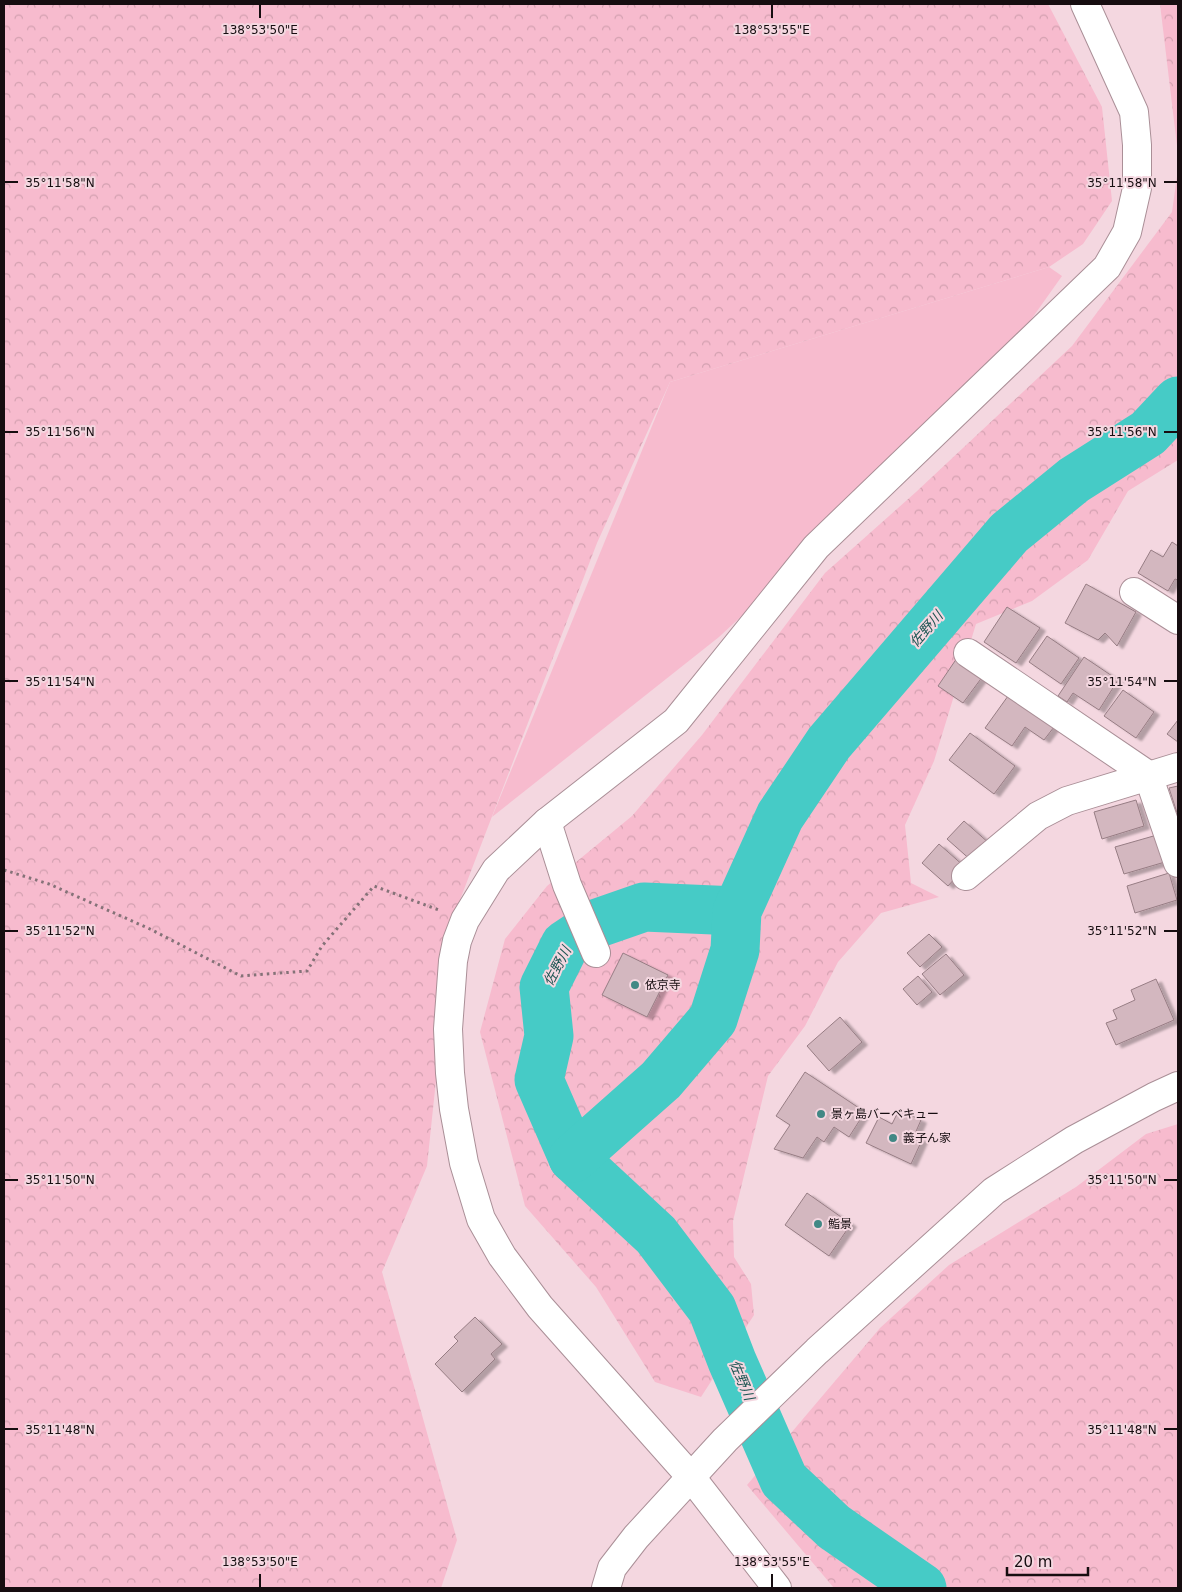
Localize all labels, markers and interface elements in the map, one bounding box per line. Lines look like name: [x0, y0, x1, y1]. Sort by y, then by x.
text: 138°53'50"E: [222, 23, 298, 37]
text: 138°53'55"E: [734, 23, 810, 37]
text: 35°11'58"N: [25, 176, 95, 190]
text: 35°11'58"N: [1087, 176, 1157, 190]
text: 35°11'56"N: [25, 425, 95, 439]
text: 35°11'56"N: [1087, 425, 1157, 439]
water label: 佐野川: [906, 606, 947, 650]
text: 35°11'54"N: [25, 675, 95, 689]
text: 35°11'54"N: [1087, 675, 1157, 689]
text: 35°11'52"N: [25, 924, 95, 938]
text: 35°11'52"N: [1087, 924, 1157, 938]
water label: 佐野川: [540, 942, 575, 988]
place label: 依京寺: [645, 978, 681, 992]
marker: 依京寺: [629, 979, 641, 991]
place label: 景ヶ島バーベキュー: [831, 1107, 939, 1121]
marker: 景ヶ島バーベキュー: [815, 1108, 827, 1120]
place label: 義子ん家: [903, 1131, 951, 1145]
marker: 義子ん家: [887, 1132, 899, 1144]
text: 35°11'50"N: [25, 1173, 95, 1187]
text: 35°11'50"N: [1087, 1173, 1157, 1187]
place label: 鮨景: [828, 1217, 852, 1231]
marker: 鮨景: [812, 1218, 824, 1230]
water label: 佐野川: [726, 1358, 758, 1404]
text: 35°11'48"N: [25, 1423, 95, 1437]
text: 35°11'48"N: [1087, 1423, 1157, 1437]
scale bar: [1007, 1544, 1088, 1576]
text: 20 m: [1014, 1553, 1052, 1571]
text: 138°53'50"E: [222, 1555, 298, 1569]
text: 138°53'55"E: [734, 1555, 810, 1569]

